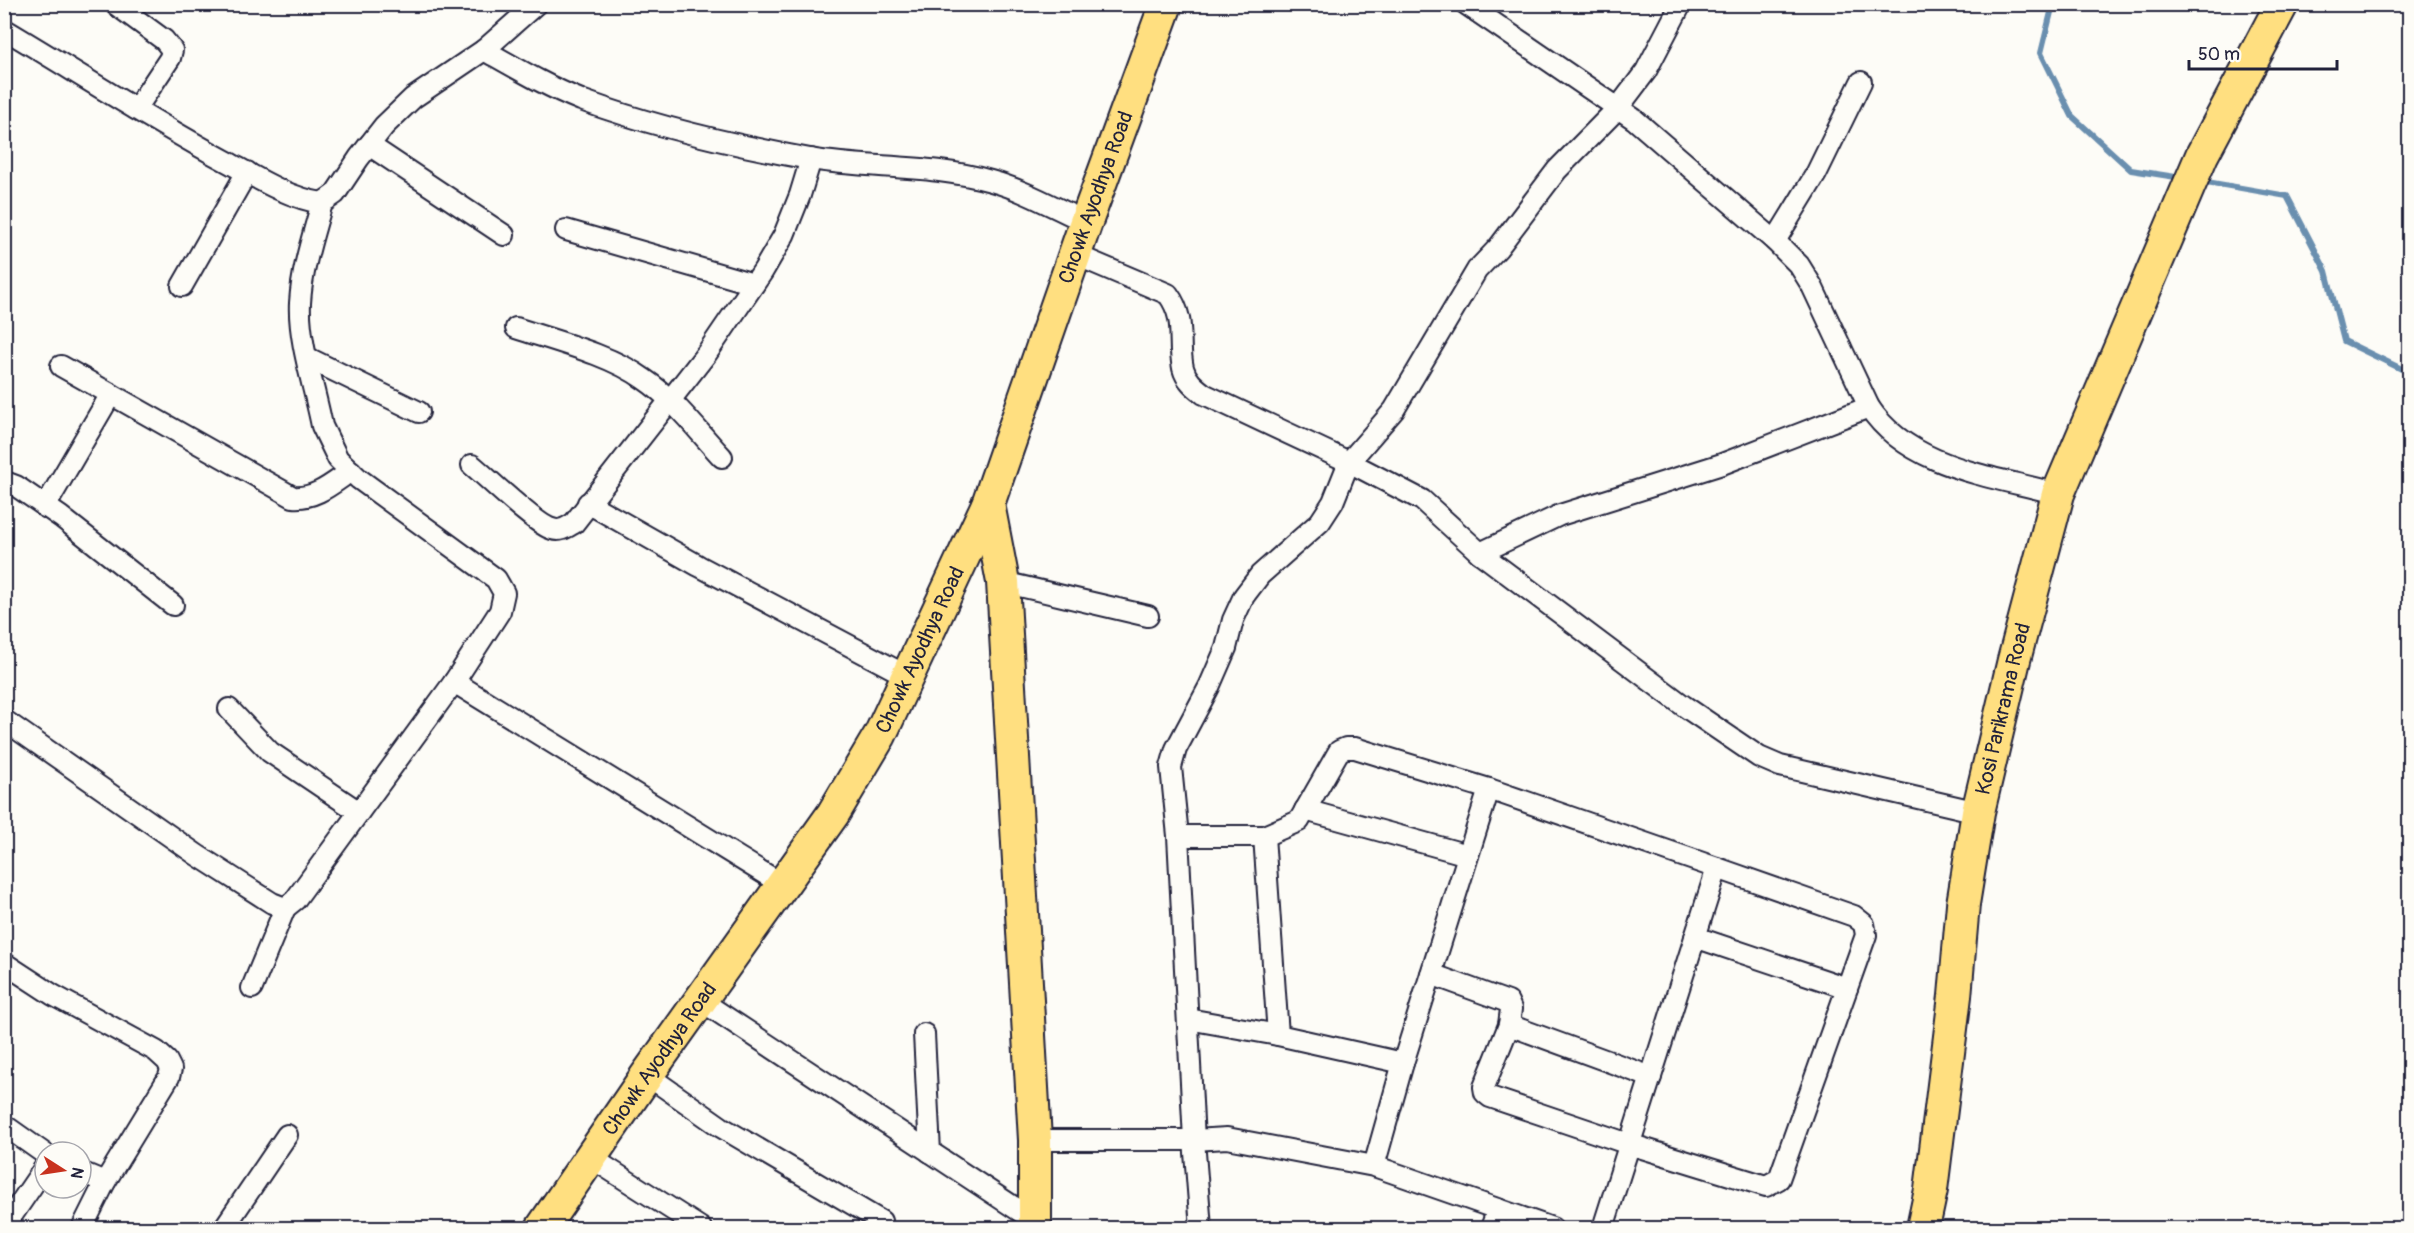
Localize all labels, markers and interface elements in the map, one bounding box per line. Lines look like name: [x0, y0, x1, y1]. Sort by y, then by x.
scale bar: [2189, 33, 2338, 71]
text: 50 m: [2198, 43, 2240, 66]
street label: Chowk Ayodhya Road: [1052, 107, 1139, 287]
street label: Chowk Ayodhya Road: [869, 562, 970, 738]
street label: Kosi Parikrama Road: [1969, 620, 2037, 797]
street label: Chowk Ayodhya Road: [596, 977, 723, 1141]
north arrow: [33, 1140, 93, 1200]
text: N: [66, 1166, 88, 1180]

